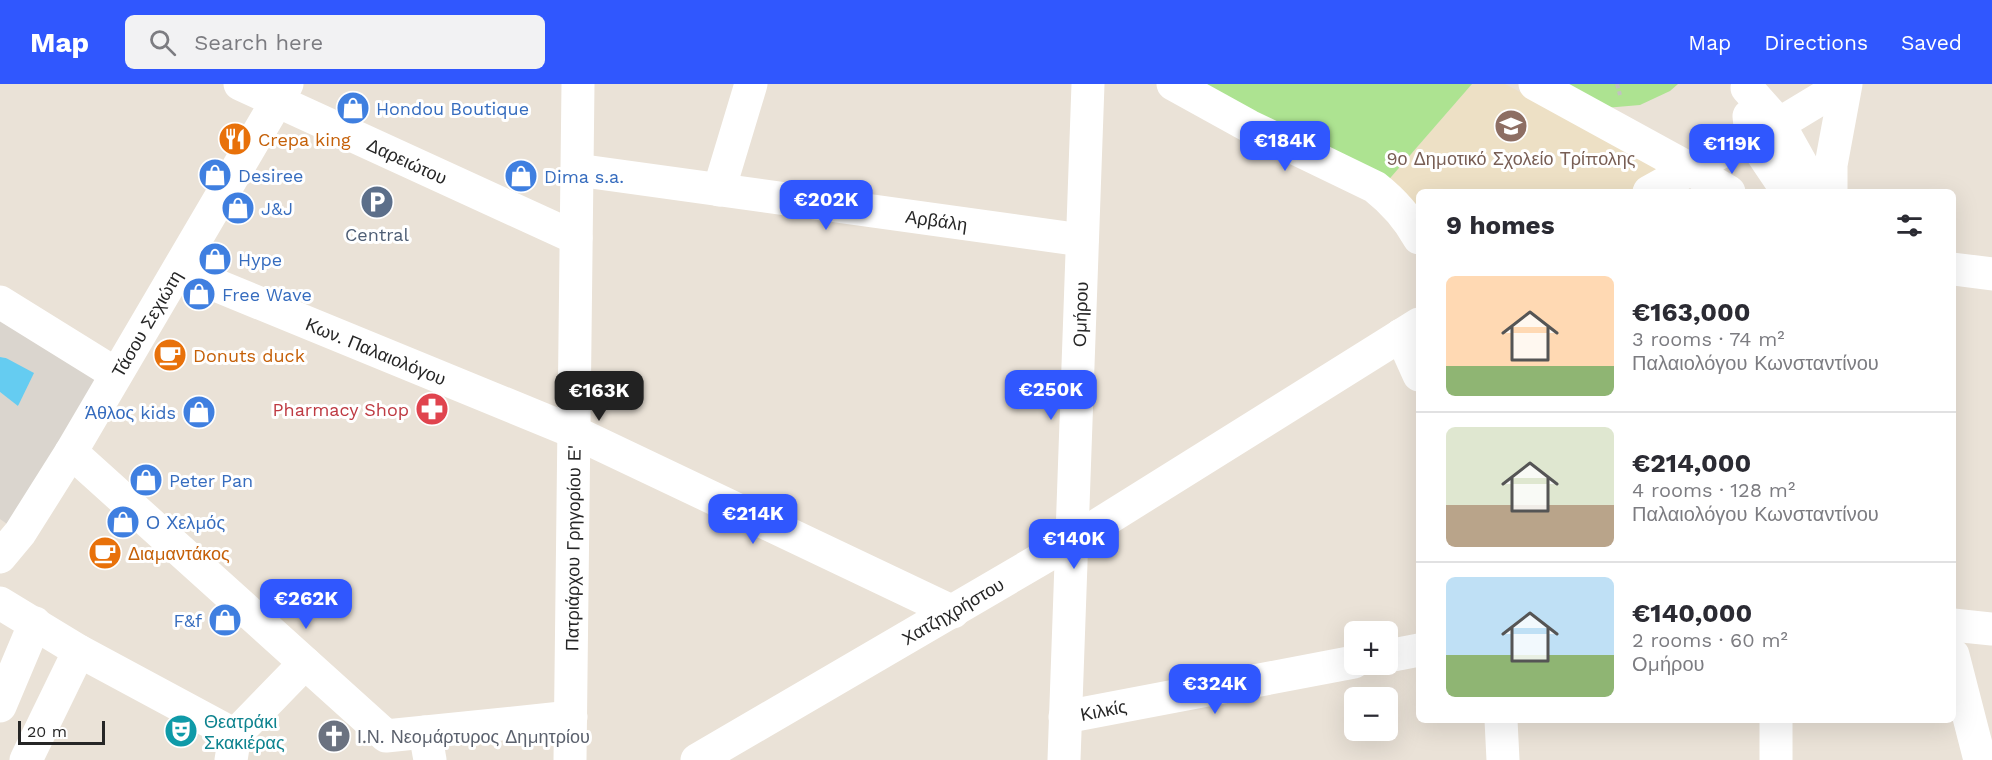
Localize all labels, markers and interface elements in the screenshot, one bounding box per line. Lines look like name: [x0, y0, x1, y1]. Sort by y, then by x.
search box: [125, 15, 545, 69]
text: Map: [30, 26, 89, 59]
icon: search: [146, 26, 179, 59]
text: Search here: [194, 30, 323, 55]
text: Map: [1688, 30, 1731, 55]
text: Directions: [1764, 30, 1868, 55]
text: Saved: [1901, 30, 1962, 55]
shop icon: Hondou Boutique: [335, 90, 371, 126]
place label: Hondou Boutique: [376, 98, 529, 119]
school or university icon: 9ο Δημοτικό Σχολείο Τρίπολης: [1493, 108, 1529, 144]
restaurant icon: Crepa king: [217, 121, 253, 157]
pin: €184K: [1243, 121, 1327, 172]
pin: €119K: [1690, 124, 1774, 175]
text: €184K: [1254, 128, 1316, 152]
place label: Crepa king: [258, 129, 351, 150]
text: €119K: [1703, 131, 1761, 155]
street label: Δαρειώτου: [364, 133, 450, 188]
place label: 9ο Δημοτικό Σχολείο Τρίπολης: [1386, 148, 1636, 169]
shop icon: Desiree: [197, 157, 233, 193]
shop icon: Dima s.a.: [503, 158, 539, 194]
place label: Desiree: [238, 165, 303, 186]
place label: Dima s.a.: [544, 166, 624, 187]
pin: €202K: [784, 180, 868, 231]
parking icon: Central: [359, 184, 395, 220]
text: €202K: [794, 187, 858, 211]
shop icon: J&J: [220, 190, 256, 226]
place label: J&J: [261, 198, 293, 219]
street label: Αρβάλη: [904, 205, 969, 235]
icon: filters: [1893, 209, 1926, 242]
text: 9 homes: [1446, 210, 1555, 240]
place label: Central: [345, 224, 410, 245]
shop icon: Hype: [197, 241, 233, 277]
place label: Hype: [238, 249, 282, 270]
street label: Τάσου Σεχιώτη: [107, 266, 186, 381]
shop icon: Free Wave: [181, 276, 217, 312]
street label: Ομήρου: [1068, 281, 1091, 347]
place label: Free Wave: [222, 284, 312, 305]
text: €163,000: [1632, 297, 1750, 327]
icon: home: [1494, 300, 1566, 372]
street label: Κων. Παλαιολόγου: [303, 313, 449, 389]
text: 3 rooms · 74 m²: [1632, 327, 1785, 351]
cafe icon: Donuts duck: [152, 337, 188, 373]
place label: Donuts duck: [193, 345, 305, 366]
text: Παλαιολόγου Κωνσταντίνου: [1632, 351, 1879, 375]
pin: €250K: [1009, 370, 1093, 421]
pin: €163K: [557, 371, 641, 422]
text: €250K: [1019, 377, 1083, 401]
text: €163K: [569, 378, 629, 402]
pharmacy icon: Pharmacy Shop: [414, 391, 450, 427]
shop icon: Άθλος kids: [181, 394, 217, 430]
place label: Pharmacy Shop: [273, 399, 409, 420]
place label: Άθλος kids: [85, 402, 176, 423]
street label: Πατριάρχου Γρηγορίου Ε': [561, 445, 584, 651]
text: €214,000: [1632, 448, 1751, 478]
icon: home: [1494, 451, 1566, 523]
shop icon: Peter Pan: [128, 462, 164, 498]
place label: Peter Pan: [169, 470, 253, 491]
text: 4 rooms · 128 m²: [1632, 478, 1795, 502]
pin: €214K: [711, 494, 795, 545]
text: €214K: [722, 501, 784, 525]
text: Παλαιολόγου Κωνσταντίνου: [1632, 502, 1879, 526]
shop icon: Ο Χελμός: [105, 504, 141, 540]
place label: Ο Χελμός: [146, 512, 225, 533]
pin: €140K: [1032, 519, 1116, 570]
text: €140K: [1043, 526, 1105, 550]
cafe icon: Διαμαντάκος: [87, 535, 123, 571]
place label: Διαμαντάκος: [128, 543, 230, 564]
street label: Χατζηχρήστου: [898, 573, 1007, 649]
pin: €262K: [264, 579, 348, 630]
text: €262K: [274, 586, 338, 610]
text: €140,000: [1632, 598, 1752, 628]
icon: home: [1494, 601, 1566, 673]
shop icon: F&f: [207, 602, 243, 638]
place label: F&f: [174, 610, 202, 631]
map controls: [1344, 621, 1398, 741]
button: +: [1344, 621, 1398, 675]
text: 2 rooms · 60 m²: [1632, 628, 1788, 652]
text: Ομήρου: [1632, 652, 1705, 676]
pin: €324K: [1173, 664, 1257, 715]
text: €324K: [1183, 671, 1247, 695]
button: −: [1344, 687, 1398, 741]
street label: Κιλκίς: [1078, 695, 1129, 724]
place label: Θεατράκι Σκακιέρας: [204, 711, 285, 753]
theatre icon: Θεατράκι Σκακιέρας: [163, 713, 199, 749]
scale bar: [18, 718, 105, 746]
church icon: Ι.Ν. Νεομάρτυρος Δημητρίου: [316, 718, 352, 754]
text: 20 m: [27, 722, 67, 741]
place label: Ι.Ν. Νεομάρτυρος Δημητρίου: [357, 726, 590, 747]

